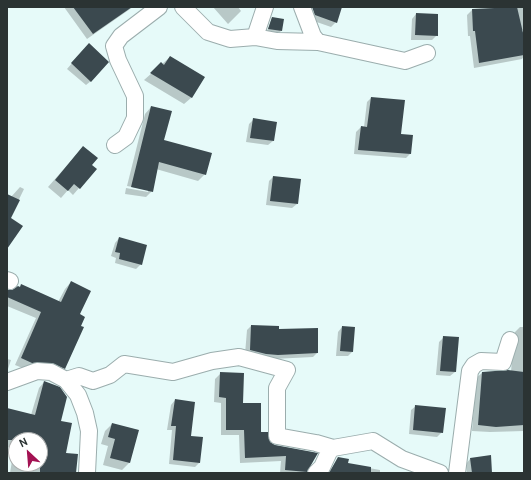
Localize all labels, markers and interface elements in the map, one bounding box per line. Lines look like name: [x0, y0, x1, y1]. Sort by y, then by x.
north arrow: [8, 432, 48, 472]
text: N: [17, 434, 30, 450]

